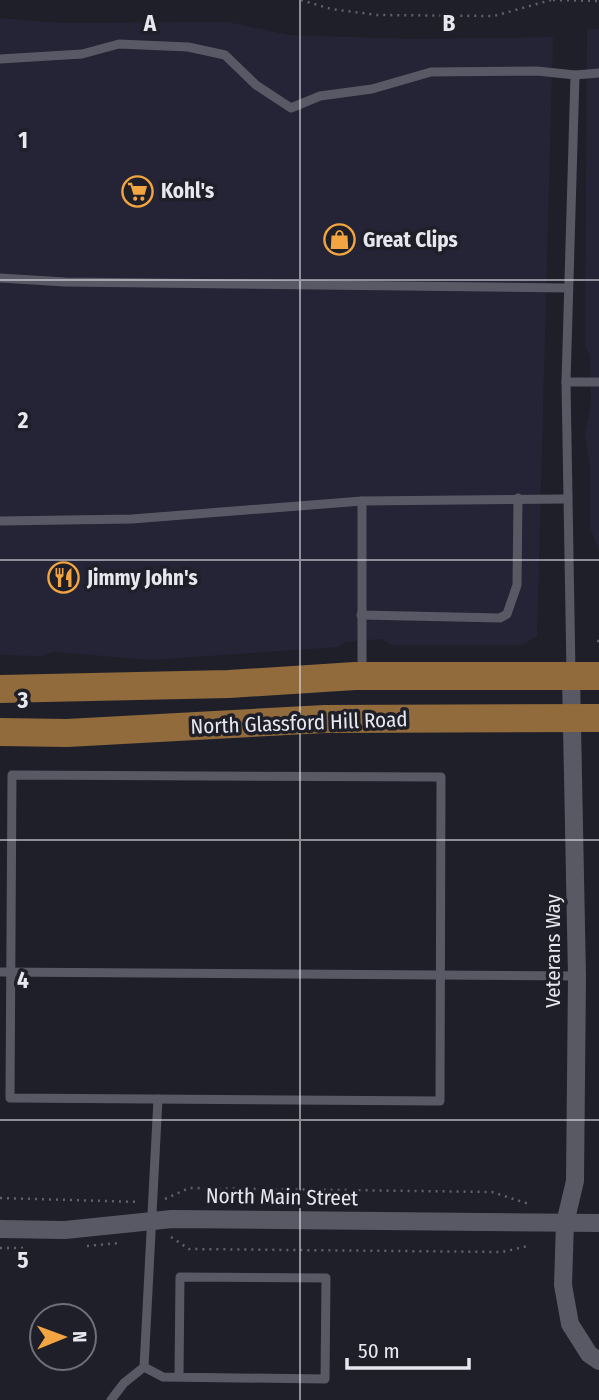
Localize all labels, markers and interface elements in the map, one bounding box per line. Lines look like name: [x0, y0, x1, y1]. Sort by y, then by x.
text: A: [143, 9, 157, 37]
text: B: [443, 9, 456, 37]
text: 1: [18, 126, 28, 154]
supermarket icon: Kohl's: [121, 174, 155, 208]
place label: Kohl's: [161, 178, 214, 204]
shop icon: Great Clips: [323, 223, 357, 257]
place label: Great Clips: [363, 227, 458, 253]
text: 2: [17, 406, 29, 434]
restaurant icon: Jimmy John's: [47, 561, 81, 595]
place label: Jimmy John's: [86, 565, 198, 591]
text: 3: [17, 686, 29, 714]
street label: North Glassford Hill Road: [190, 706, 408, 740]
street label: Veterans Way: [540, 893, 566, 1008]
text: 4: [17, 966, 29, 994]
street label: North Main Street: [206, 1183, 358, 1211]
text: 5: [17, 1246, 29, 1274]
north arrow: [28, 1302, 98, 1372]
scale bar: [347, 1326, 470, 1370]
text: N: [68, 1331, 91, 1343]
text: 50 m: [358, 1338, 400, 1364]

